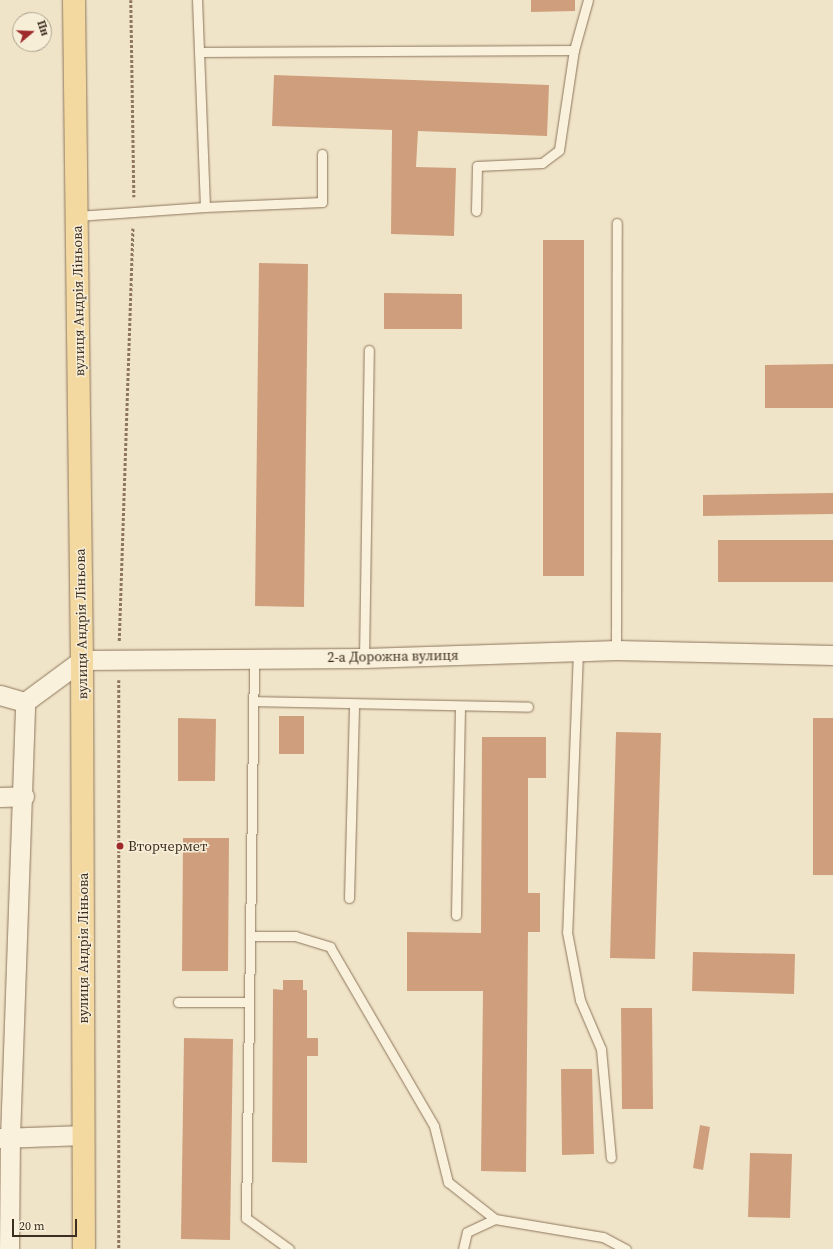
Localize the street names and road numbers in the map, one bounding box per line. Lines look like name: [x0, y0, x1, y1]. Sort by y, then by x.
street label: вулиця Андрія Ліньова: [68, 225, 88, 377]
street label: вулиця Андрія Ліньова: [71, 548, 91, 700]
street label: 2-а Дорожна вулиця: [327, 646, 459, 666]
street label: вулиця Андрія Ліньова: [75, 873, 91, 1023]

